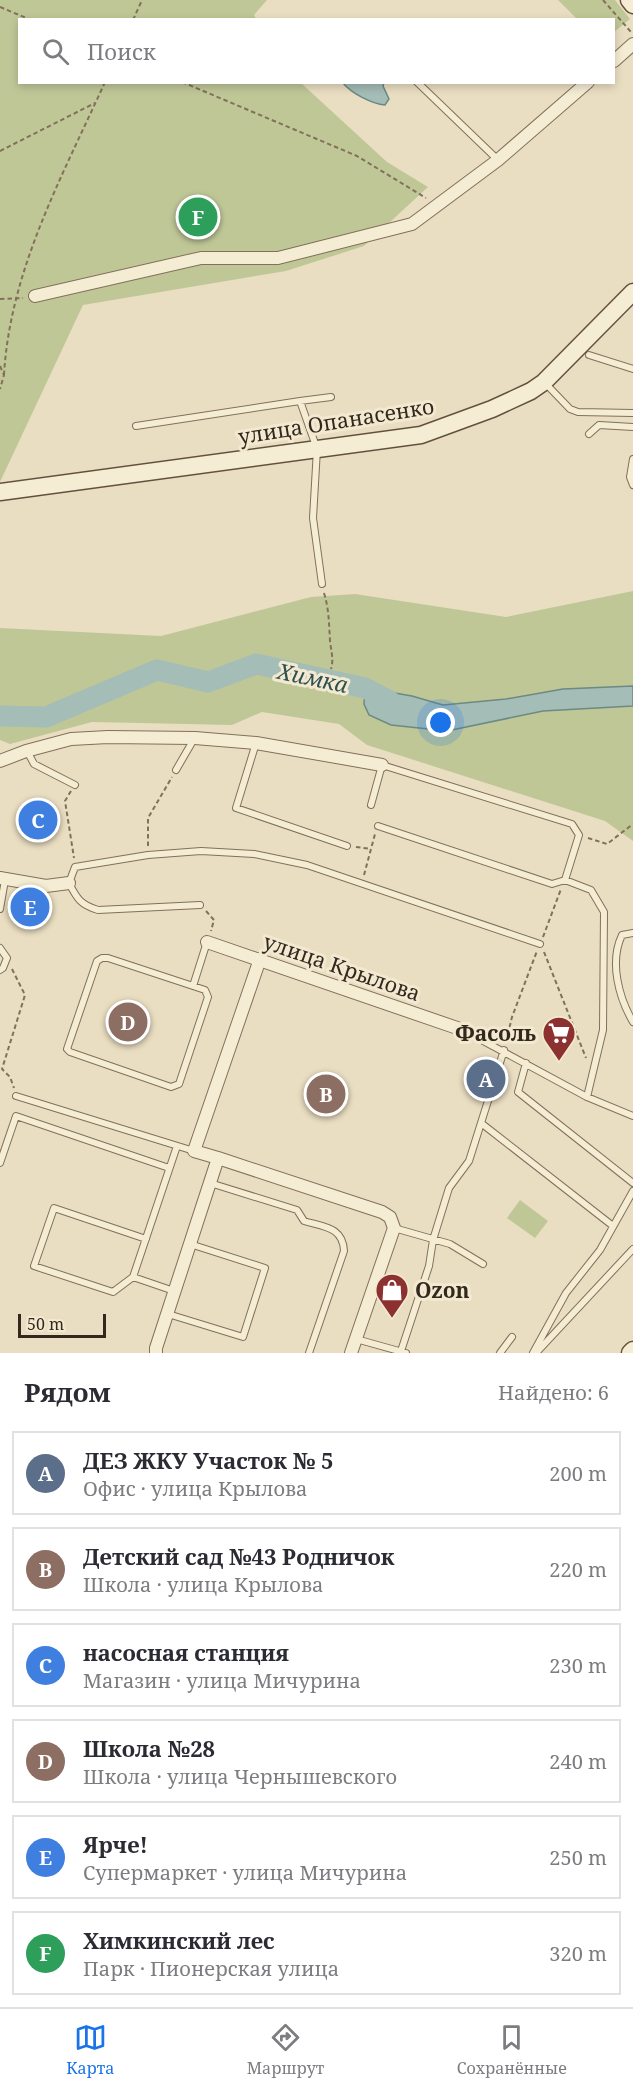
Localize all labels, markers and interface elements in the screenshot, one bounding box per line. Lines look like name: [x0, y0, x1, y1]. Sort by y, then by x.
search box: [18, 18, 615, 84]
icon: search: [39, 35, 72, 68]
text: Поиск: [87, 36, 156, 66]
pin: F: [178, 194, 218, 240]
street label: улица Опанасенко: [236, 392, 436, 450]
water label: Химка: [273, 655, 351, 699]
your location: [426, 708, 455, 737]
pin: C: [18, 798, 57, 842]
pin: E: [10, 884, 50, 930]
street label: улица Крылова: [260, 927, 424, 1007]
pin: D: [108, 1000, 148, 1044]
supermarket icon: Фасоль: [541, 1015, 577, 1062]
place label: Фасоль: [455, 1019, 536, 1047]
pin: A: [466, 1056, 506, 1102]
pin: B: [306, 1072, 346, 1116]
shop icon: Ozon: [374, 1272, 410, 1319]
place label: Ozon: [415, 1276, 470, 1304]
scale bar: [18, 1311, 106, 1338]
text: 50 m: [27, 1313, 64, 1335]
text: Рядом: [24, 1374, 111, 1410]
text: Найдено: 6: [498, 1379, 609, 1406]
text: ДЕЗ ЖКУ Участок № 5: [83, 1445, 333, 1475]
text: A: [38, 1460, 53, 1487]
text: 200 m: [549, 1460, 607, 1487]
text: Офис · улица Крылова: [83, 1475, 307, 1502]
text: Детский сад №43 Родничок: [83, 1541, 394, 1571]
text: B: [39, 1556, 52, 1583]
text: 220 m: [549, 1556, 607, 1583]
text: Школа · улица Крылова: [83, 1571, 323, 1598]
text: насосная станция: [83, 1637, 289, 1667]
text: C: [39, 1652, 52, 1679]
text: 230 m: [549, 1652, 607, 1679]
text: Магазин · улица Мичурина: [83, 1667, 361, 1694]
text: Школа №28: [83, 1733, 215, 1763]
text: D: [38, 1748, 53, 1775]
text: 240 m: [549, 1748, 607, 1775]
text: Школа · улица Чернышевского: [83, 1763, 397, 1790]
text: Ярче!: [83, 1829, 148, 1859]
text: E: [39, 1844, 52, 1871]
text: 250 m: [549, 1844, 607, 1871]
text: Супермаркет · улица Мичурина: [83, 1859, 407, 1886]
text: Химкинский лес: [83, 1925, 275, 1955]
text: F: [39, 1940, 52, 1967]
text: 320 m: [549, 1940, 607, 1967]
text: Парк · Пионерская улица: [83, 1955, 339, 1982]
tab: Карта: [66, 2021, 114, 2079]
tab: Маршрут: [247, 2021, 324, 2079]
tab: Сохранённые: [457, 2021, 567, 2079]

